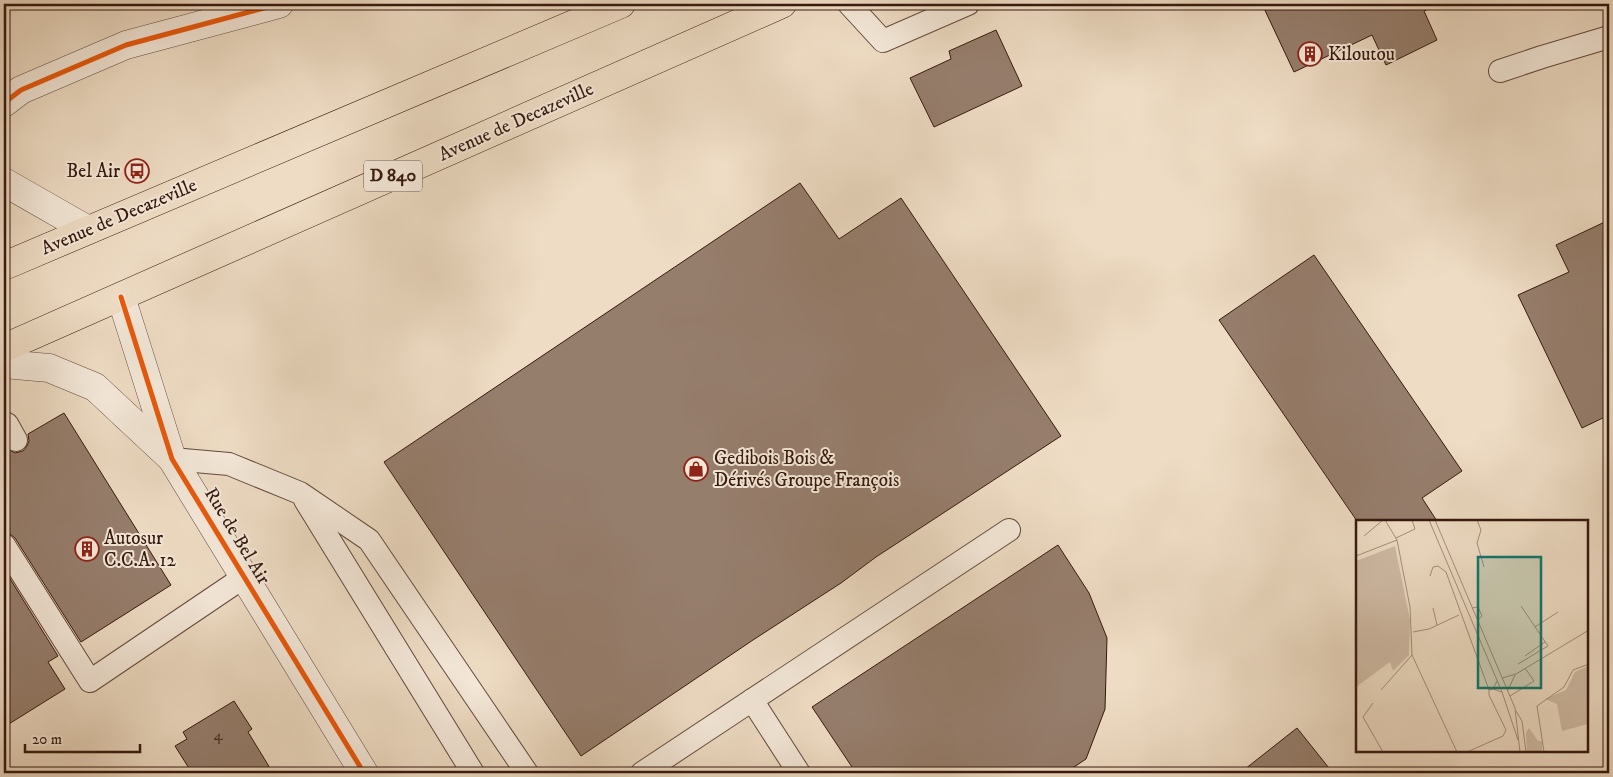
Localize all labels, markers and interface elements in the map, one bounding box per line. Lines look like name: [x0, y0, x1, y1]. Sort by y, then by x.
building icon: Kiloutou: [1297, 41, 1323, 67]
place label: Kiloutou: [1328, 43, 1395, 66]
street label: Avenue de Decazeville: [435, 77, 597, 166]
bus stop icon: Bel Air: [124, 158, 150, 184]
place label: Bel Air: [66, 160, 120, 183]
road number: D 840: [364, 160, 422, 192]
street label: Avenue de Decazeville: [38, 174, 201, 260]
place label: Gedibois Bois & Dérivés Groupe François: [714, 447, 899, 492]
shop icon: Gedibois Bois & Dérivés Groupe François: [683, 456, 709, 482]
street label: Rue de Bel Air: [199, 483, 275, 589]
inset map: [1356, 520, 1588, 752]
place label: Autosur C.C.A. 12: [104, 527, 176, 572]
building icon: Autosur C.C.A. 12: [74, 536, 100, 562]
scale bar: [25, 722, 140, 754]
house number: 4: [213, 725, 223, 745]
text: 20 m: [32, 730, 62, 749]

